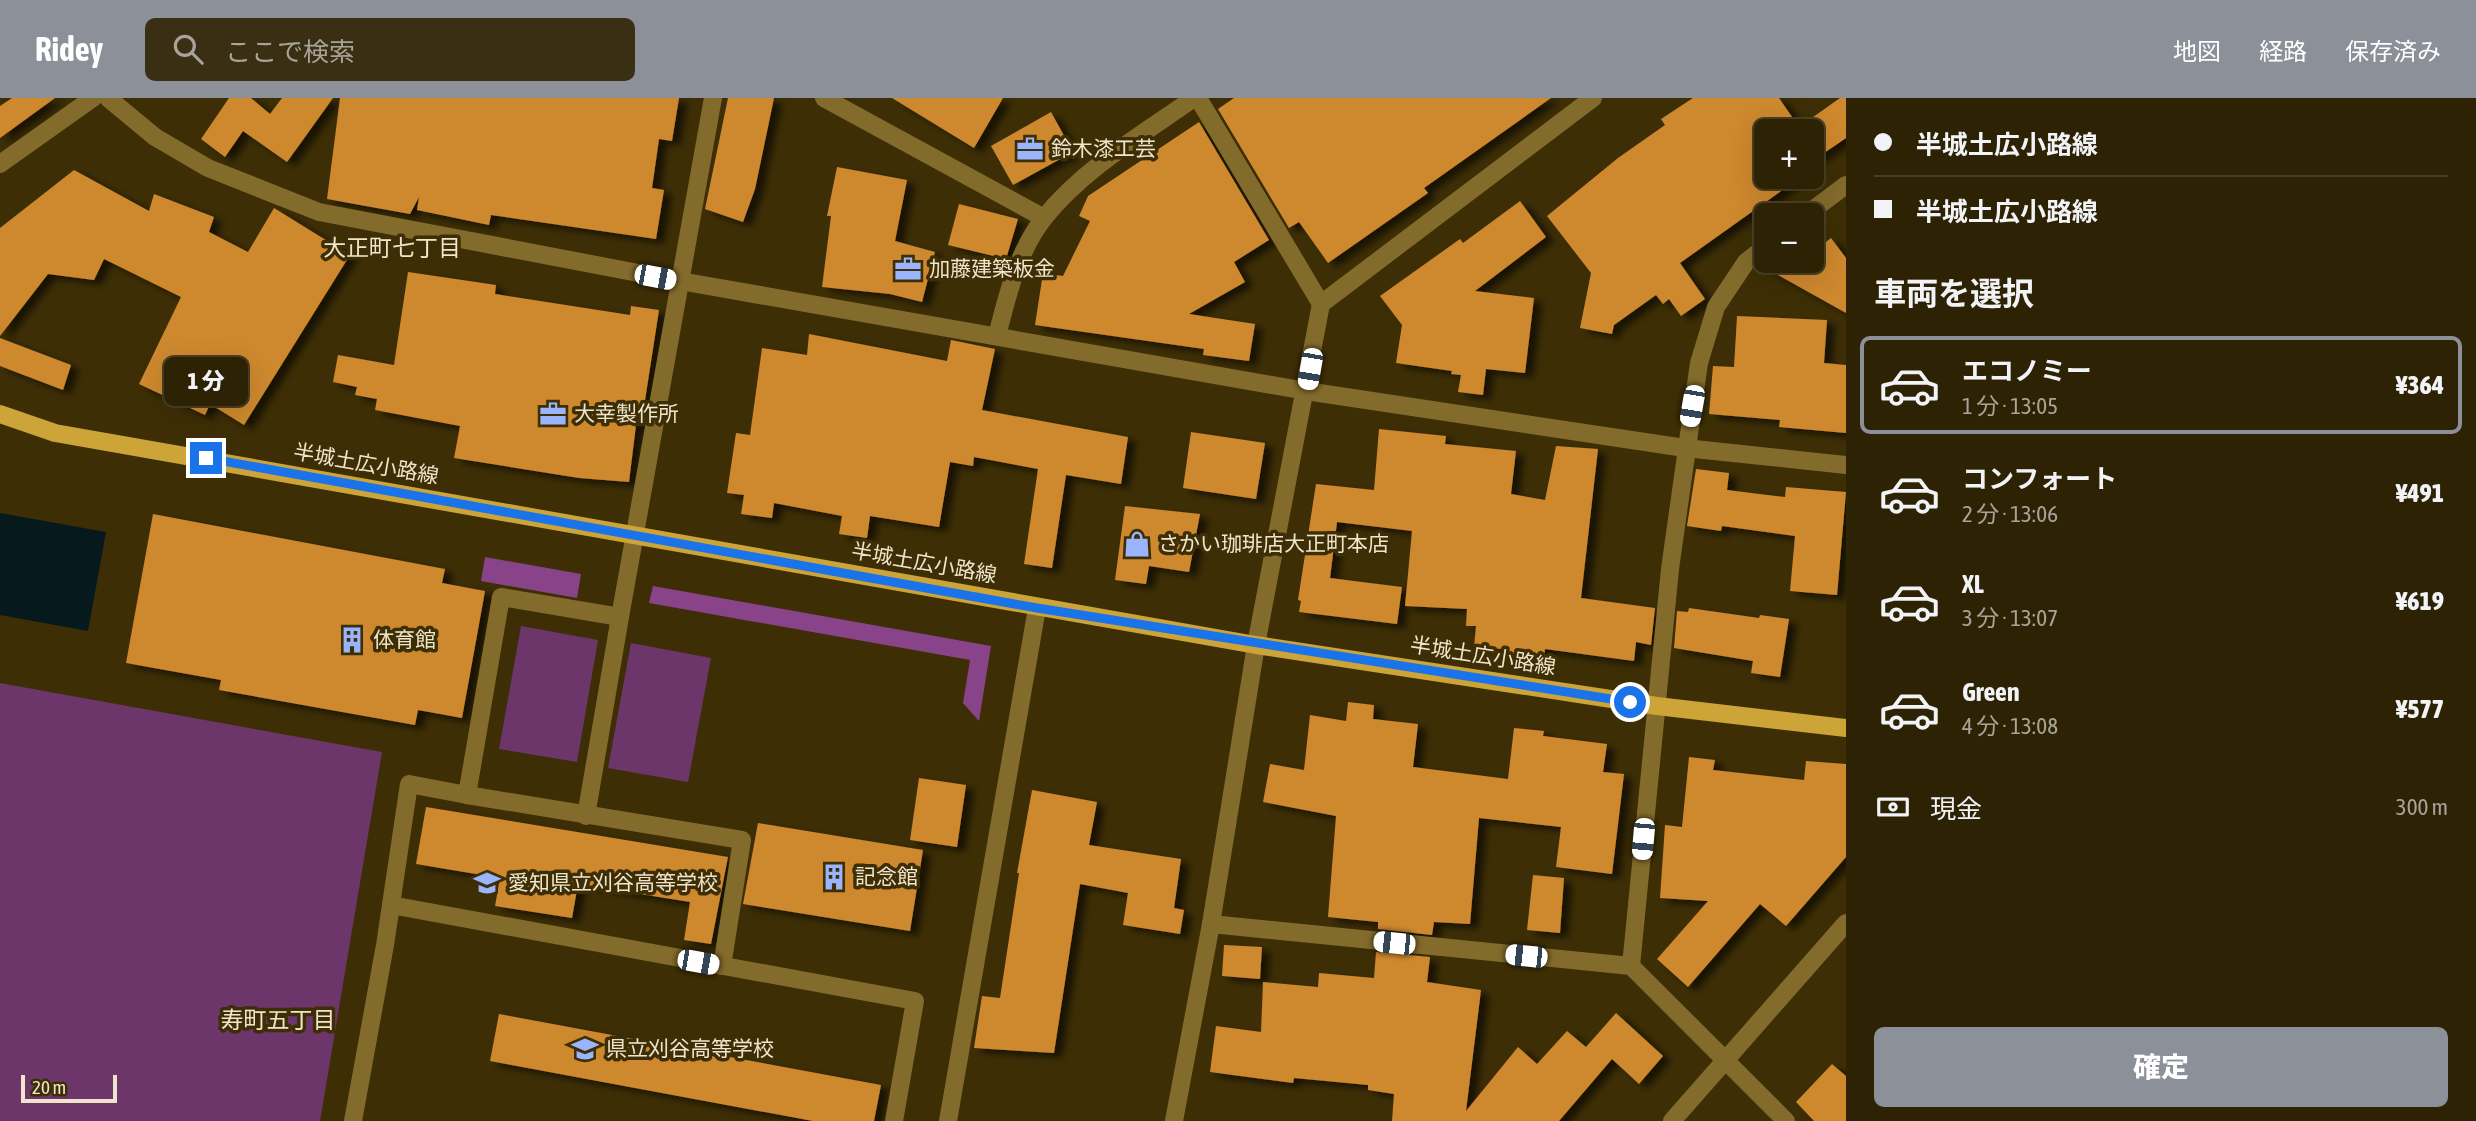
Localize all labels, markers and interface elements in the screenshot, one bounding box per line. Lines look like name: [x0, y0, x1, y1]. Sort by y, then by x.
search box: [145, 18, 635, 81]
text: Ridey: [35, 30, 103, 68]
icon: search: [169, 30, 207, 68]
text: ここで検索: [225, 37, 355, 67]
text: 地図: [2173, 38, 2221, 65]
text: 経路: [2259, 38, 2307, 65]
text: 保存済み: [2345, 38, 2441, 65]
map controls: [1754, 119, 1824, 273]
button: +: [1754, 119, 1824, 189]
text: 半城土広小路線: [1916, 130, 2098, 160]
office icon: 鈴木漆工芸: [1015, 134, 1045, 164]
place label: 鈴木漆工芸: [1051, 136, 1156, 160]
text: 半城土広小路線: [1916, 197, 2098, 227]
button: −: [1754, 203, 1824, 273]
district label: 大正町七丁目: [323, 235, 461, 261]
office icon: 加藤建築板金: [893, 254, 923, 284]
place label: 加藤建築板金: [929, 256, 1055, 280]
car: [633, 263, 678, 291]
text: 車両を選択: [1874, 275, 2034, 312]
car: [1297, 346, 1324, 392]
icon: car: [1878, 354, 1941, 417]
callout: 1 分: [164, 356, 248, 406]
text: エコノミー: [1962, 356, 2092, 386]
text: 1 分: [188, 368, 224, 394]
text: ¥364: [2396, 370, 2444, 400]
car: [1679, 383, 1706, 429]
text: 1 分 · 13:05: [1962, 393, 2058, 419]
office icon: 大幸製作所: [538, 399, 568, 429]
place label: 大幸製作所: [574, 401, 679, 425]
street label: 半城土広小路線: [292, 438, 441, 488]
route end: [190, 442, 222, 474]
icon: car: [1878, 462, 1941, 525]
text: コンフォート: [1962, 464, 2117, 494]
text: ¥491: [2396, 478, 2444, 508]
text: 2 分 · 13:06: [1962, 501, 2058, 527]
shop icon: さかい珈琲店大正町本店: [1122, 529, 1152, 559]
place label: さかい珈琲店大正町本店: [1158, 531, 1389, 555]
street label: 半城土広小路線: [850, 537, 999, 587]
text: XL: [1962, 569, 1984, 599]
icon: car: [1878, 570, 1941, 633]
text: ¥619: [2396, 586, 2444, 616]
text: 3 分 · 13:07: [1962, 605, 2058, 631]
building icon: 体育館: [337, 625, 367, 655]
place label: 体育館: [373, 627, 436, 651]
street label: 半城土広小路線: [1409, 632, 1558, 678]
text: Green: [1962, 677, 2020, 707]
icon: car: [1878, 678, 1941, 741]
route start: [1614, 686, 1646, 718]
text: ¥577: [2396, 694, 2444, 724]
text: 4 分 · 13:08: [1962, 713, 2058, 739]
icon: cash: [1874, 788, 1912, 826]
text: 現金: [1930, 794, 1982, 824]
text: 300 m: [2396, 794, 2448, 820]
car: [1631, 817, 1656, 861]
building icon: 記念館: [819, 862, 849, 892]
place label: 記念館: [855, 864, 918, 888]
school or university icon: 愛知県立刈谷高等学校: [472, 868, 502, 898]
place label: 愛知県立刈谷高等学校: [508, 870, 718, 894]
car: [1373, 930, 1416, 956]
car: [1505, 943, 1548, 969]
car: [676, 948, 721, 976]
district label: 寿町五丁目: [221, 1007, 336, 1033]
button: 確定: [1874, 1027, 2448, 1107]
school or university icon: 県立刈谷高等学校: [570, 1034, 600, 1064]
place label: 県立刈谷高等学校: [606, 1036, 774, 1060]
scale bar: [21, 1072, 117, 1104]
text: 20 m: [32, 1076, 66, 1098]

